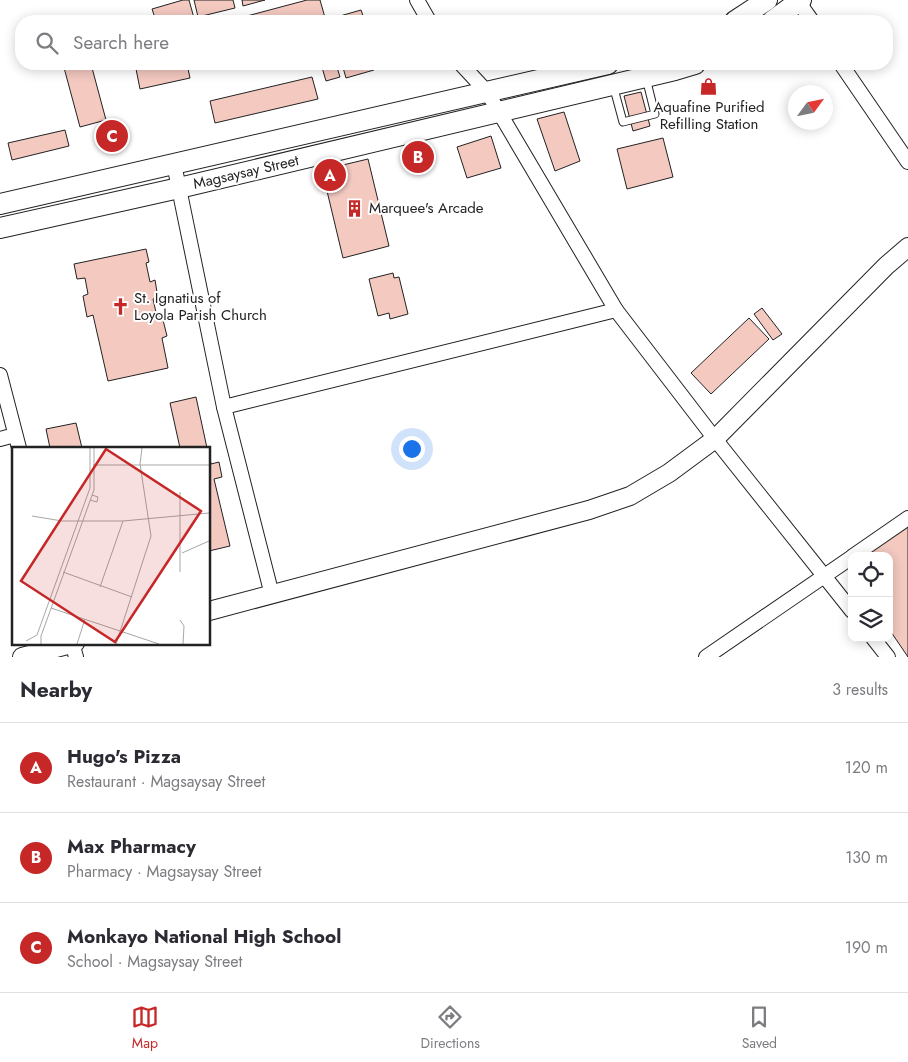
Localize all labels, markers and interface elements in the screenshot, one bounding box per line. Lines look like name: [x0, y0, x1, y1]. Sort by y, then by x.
search box: [15, 15, 893, 70]
icon: search: [33, 29, 61, 57]
text: Search here: [73, 29, 169, 56]
shop icon: Aquafine Purified Refilling Station: [699, 76, 719, 96]
north arrow: [788, 85, 833, 130]
place label: Aquafine Purified Refilling Station: [653, 96, 765, 135]
pin: C: [96, 117, 128, 155]
pin: B: [402, 138, 434, 176]
street label: Magsaysay Street: [191, 149, 301, 195]
pin: A: [314, 156, 346, 194]
place label: Marquee's Arcade: [369, 197, 484, 219]
building icon: Marquee's Arcade: [345, 198, 365, 218]
place label: St. Ignatius of Loyola Parish Church: [134, 287, 267, 326]
church icon: St. Ignatius of Loyola Parish Church: [110, 297, 130, 317]
your location: [399, 436, 425, 462]
inset map: [12, 447, 210, 644]
map controls: [848, 552, 893, 642]
button: locate: [848, 552, 893, 597]
button: layers: [848, 597, 893, 642]
text: Nearby: [20, 675, 92, 705]
text: 3 results: [832, 678, 888, 701]
text: Hugo's Pizza: [67, 743, 181, 770]
text: A: [30, 756, 42, 779]
text: 120 m: [845, 756, 888, 779]
text: Restaurant · Magsaysay Street: [67, 770, 265, 793]
text: Max Pharmacy: [67, 833, 196, 860]
text: B: [31, 846, 41, 869]
text: 130 m: [845, 846, 888, 869]
text: Pharmacy · Magsaysay Street: [67, 860, 262, 883]
text: Monkayo National High School: [67, 923, 341, 950]
text: C: [30, 936, 42, 959]
text: 190 m: [845, 936, 888, 959]
text: School · Magsaysay Street: [67, 950, 242, 973]
tab: Map: [131, 1003, 159, 1053]
tab: Directions: [421, 1003, 480, 1053]
tab: Saved: [742, 1003, 777, 1053]

